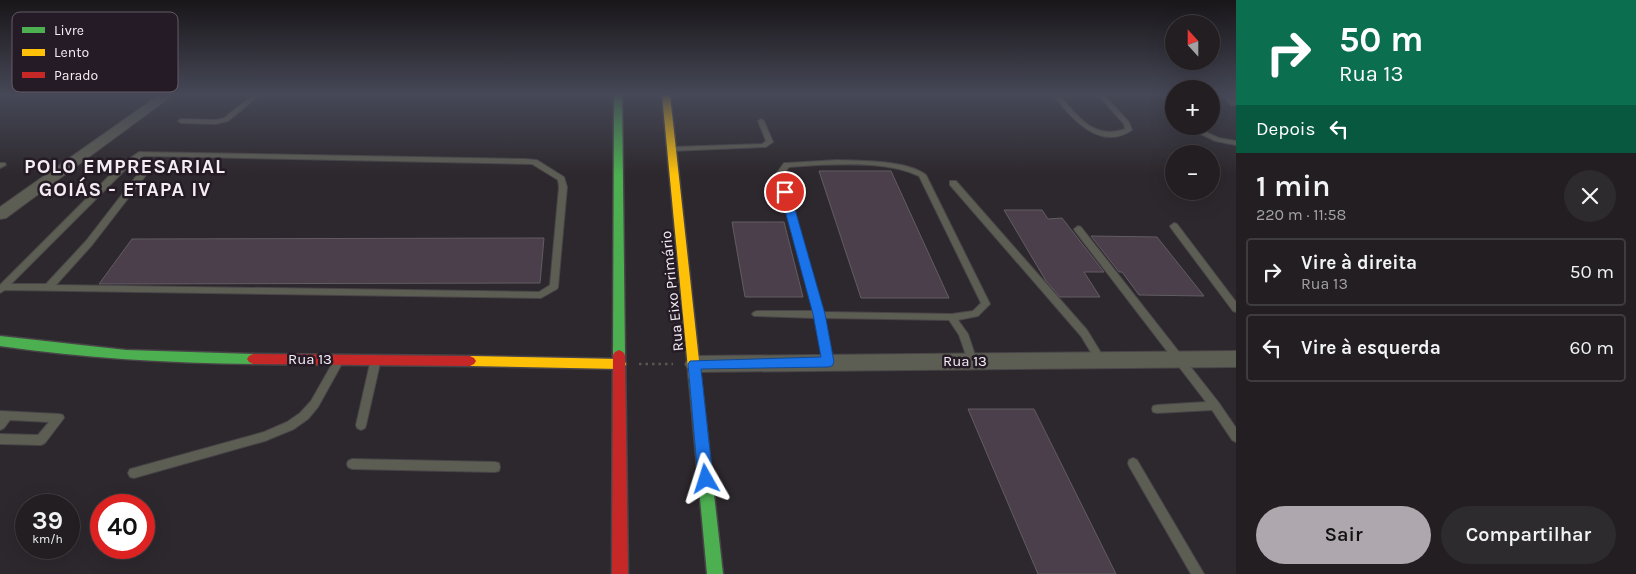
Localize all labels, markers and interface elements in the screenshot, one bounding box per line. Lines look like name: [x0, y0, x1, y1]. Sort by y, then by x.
legend: [12, 12, 178, 92]
north arrow: [1165, 15, 1220, 70]
map controls: [1165, 15, 1220, 200]
text: 50 m: [1339, 19, 1424, 60]
icon: right: [1256, 20, 1321, 85]
text: Livre: [54, 22, 84, 39]
text: Lento: [54, 44, 89, 61]
text: Rua 13: [1339, 61, 1403, 87]
text: Parado: [54, 67, 98, 84]
button: +: [1165, 80, 1220, 135]
icon: left: [1325, 115, 1353, 143]
text: Depois: [1256, 118, 1315, 140]
button: −: [1165, 145, 1220, 200]
district label: POLO EMPRESARIAL GOIÁS - ETAPA IV: [24, 155, 226, 201]
text: 1 min: [1256, 168, 1330, 204]
button: close: [1564, 170, 1616, 222]
pin: [764, 171, 806, 213]
icon: arrive: [771, 178, 799, 206]
text: 220 m · 11:58: [1256, 205, 1346, 224]
street label: Rua Eixo Primário: [657, 230, 687, 352]
text: Vire à direita: [1301, 252, 1417, 274]
icon: right: [1258, 258, 1286, 286]
text: 50 m: [1570, 261, 1614, 283]
text: Rua 13: [1301, 274, 1348, 293]
icon: left: [1258, 334, 1286, 362]
text: Vire à esquerda: [1301, 337, 1441, 359]
text: 60 m: [1570, 337, 1614, 359]
street label: Rua 13: [288, 350, 332, 368]
street label: Rua 13: [943, 352, 987, 370]
position arrow: [679, 452, 731, 504]
speed limit sign: 40: [90, 494, 155, 559]
text: 39: [32, 506, 63, 535]
button: Sair: [1256, 506, 1431, 564]
button: Compartilhar: [1441, 506, 1616, 564]
text: km/h: [32, 532, 63, 546]

